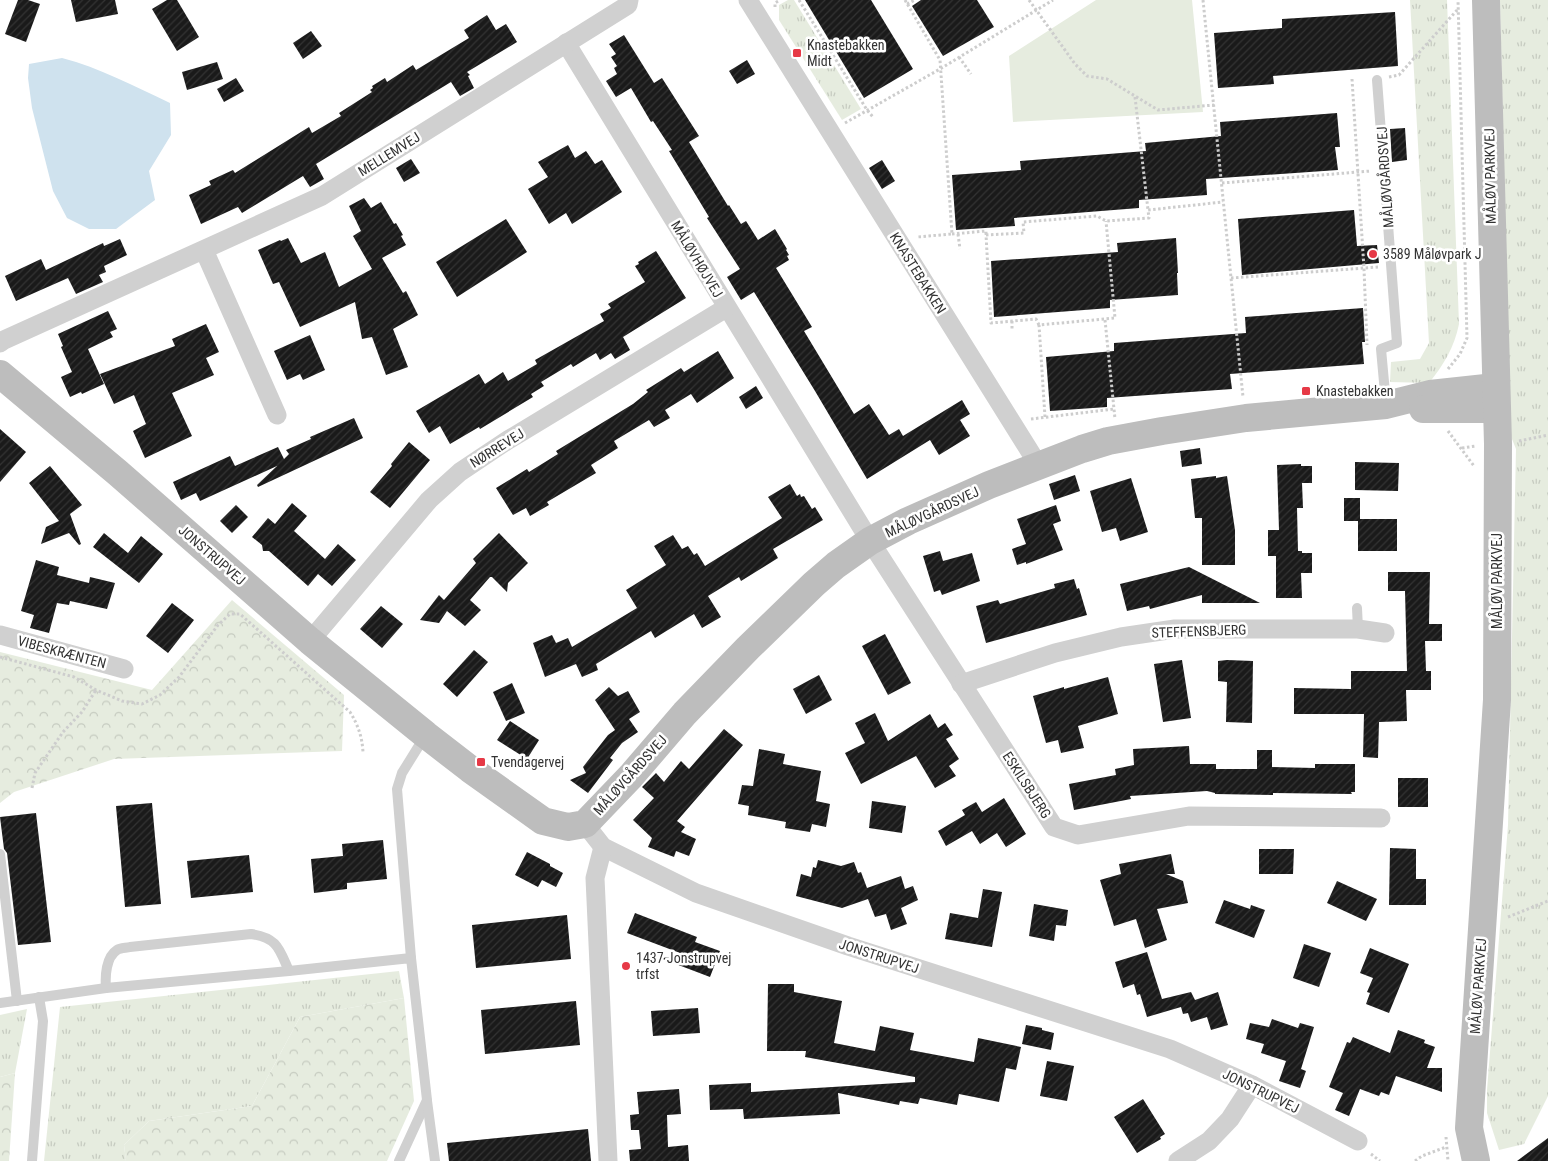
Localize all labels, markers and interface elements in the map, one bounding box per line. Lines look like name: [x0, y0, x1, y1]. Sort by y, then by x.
place label: Knastebakken Midt: [807, 37, 885, 69]
marker: Knastebakken Midt: [791, 47, 803, 59]
street label: MÅLØVGÅRDSVEJ: [1372, 126, 1397, 228]
street label: MÅLØV PARKVEJ: [1480, 128, 1499, 224]
street label: MELLEMVEJ: [355, 129, 423, 179]
street label: MÅLØVHØJVEJ: [668, 217, 727, 300]
street label: KNASTEBAKKEN: [887, 229, 949, 317]
place label: 3589 Måløvpark J: [1383, 246, 1482, 262]
marker: 3589 Måløvpark J: [1367, 248, 1379, 260]
place label: Knastebakken: [1316, 383, 1394, 399]
marker: Knastebakken: [1300, 385, 1312, 397]
street label: NØRREVEJ: [467, 425, 527, 471]
street label: MÅLØVGÅRDSVEJ: [882, 482, 981, 541]
street label: JONSTRUPVEJ: [175, 522, 249, 588]
street label: MÅLØV PARKVEJ: [1488, 533, 1505, 629]
street label: STEFFENSBJERG: [1151, 621, 1247, 641]
street label: VIBESKRÆNTEN: [16, 632, 108, 672]
street label: MÅLØVGÅRDSVEJ: [589, 731, 670, 818]
street label: ESKILSBJERG: [1000, 749, 1054, 821]
place label: Tvendagervej: [491, 754, 564, 770]
marker: Tvendagervej: [475, 756, 487, 768]
street label: JONSTRUPVEJ: [837, 936, 921, 976]
street label: MÅLØV PARKVEJ: [1466, 937, 1489, 1034]
place label: 1437 Jonstrupvej trfst: [636, 950, 731, 982]
marker: 1437 Jonstrupvej trfst: [620, 960, 632, 972]
street label: JONSTRUPVEJ: [1220, 1066, 1302, 1116]

